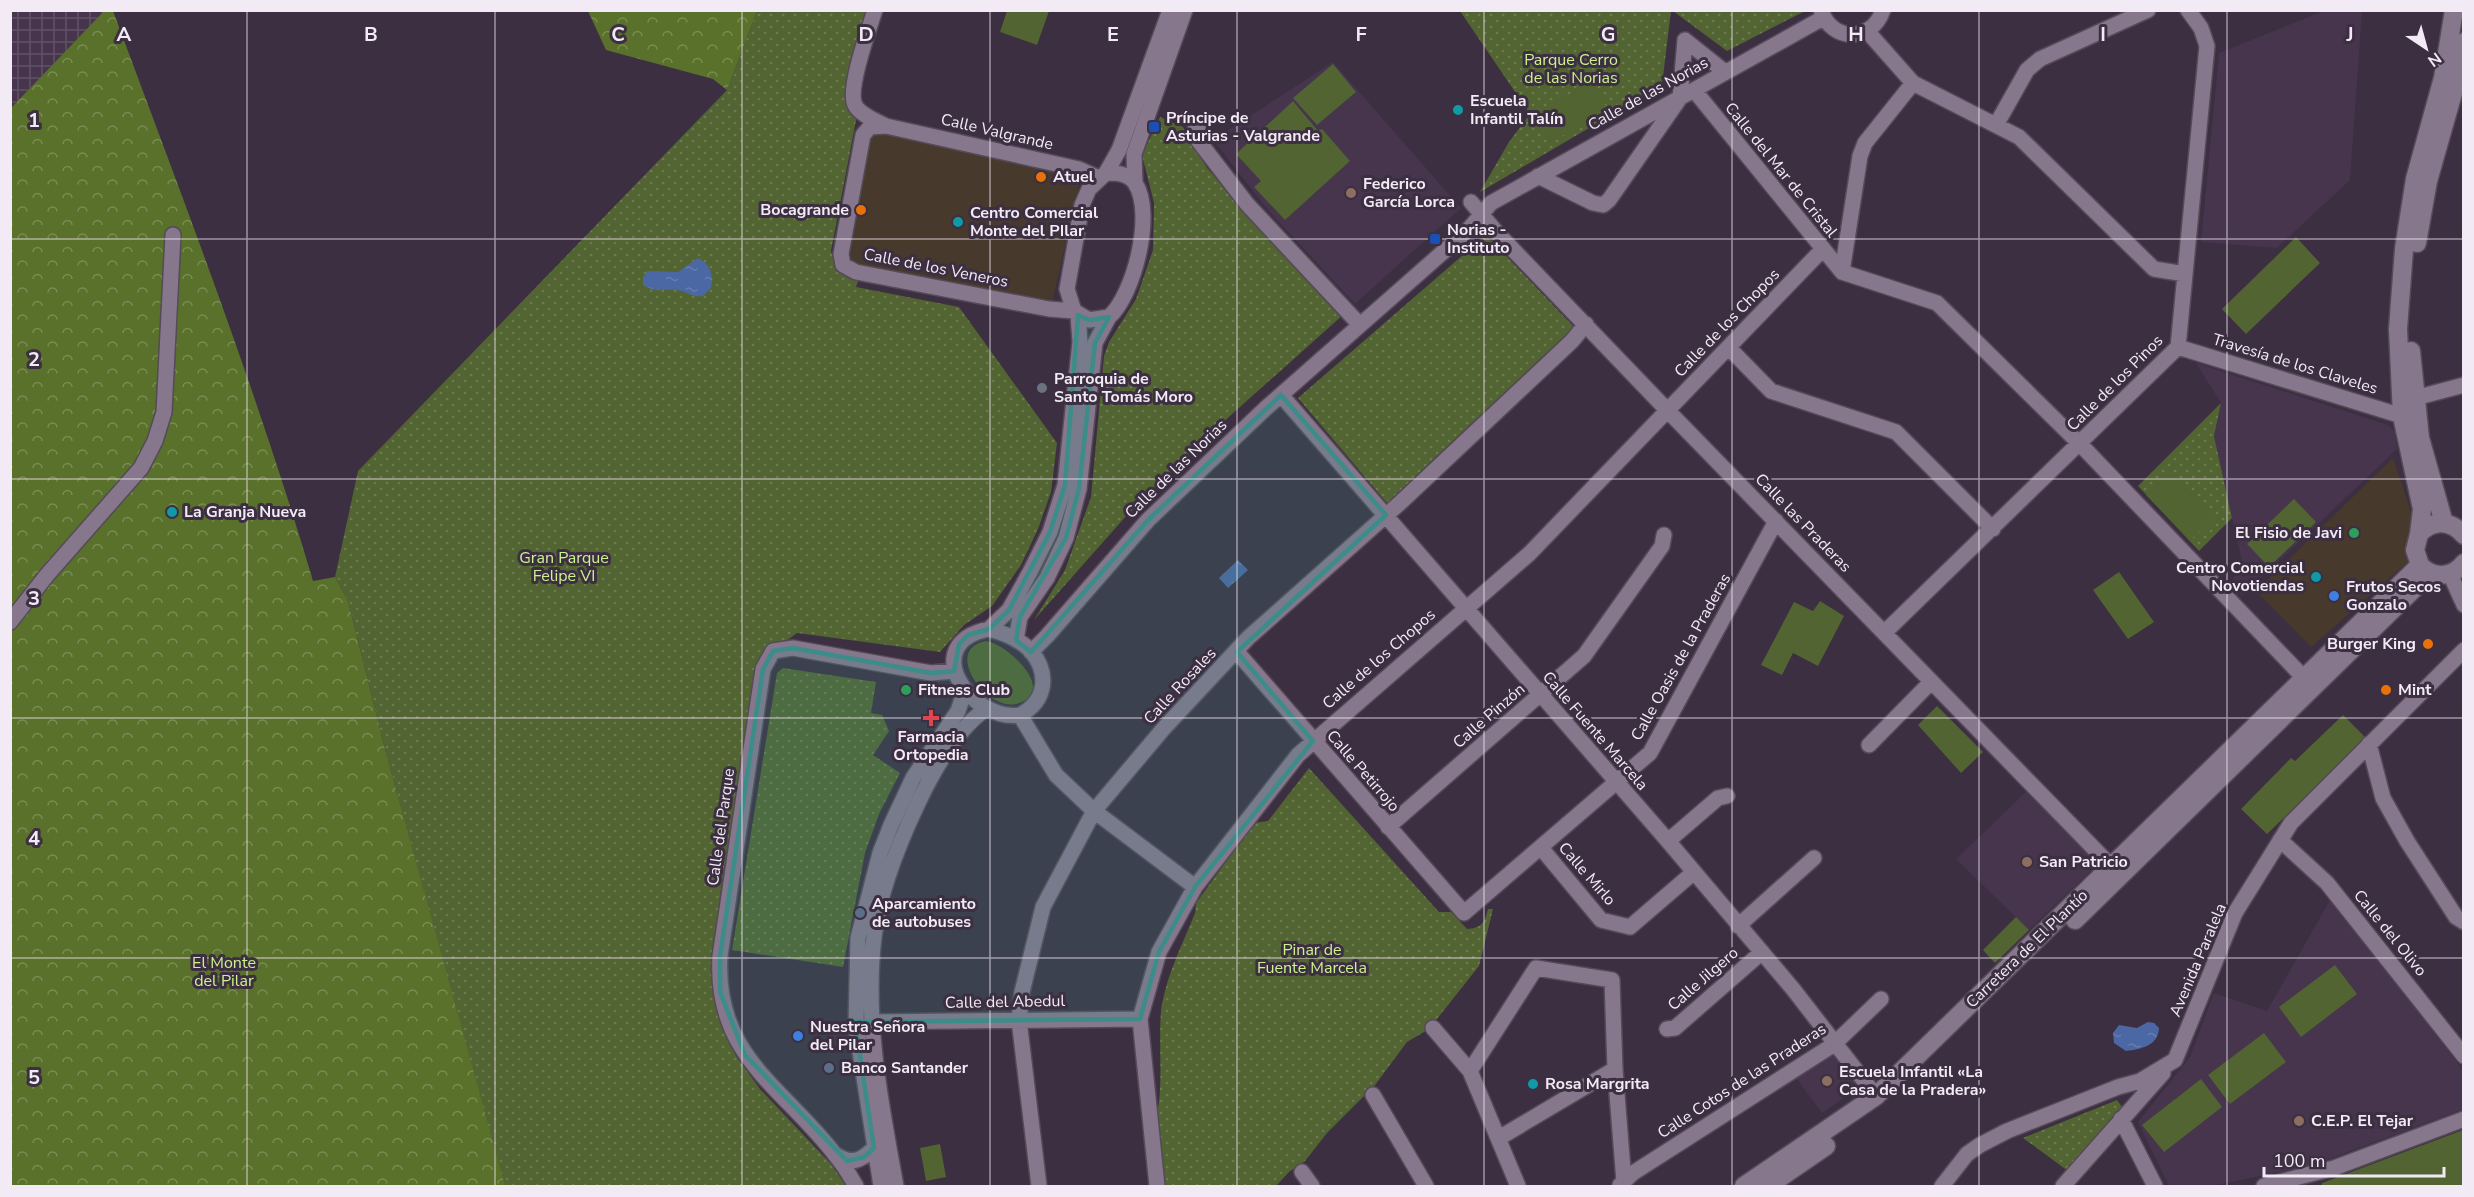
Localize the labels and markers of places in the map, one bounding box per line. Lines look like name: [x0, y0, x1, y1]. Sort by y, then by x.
place label: Escuela Infantil Talín: [1470, 90, 1563, 130]
marker: Escuela Infantil Talín: [1451, 103, 1465, 117]
place label: Príncipe de Asturias - Valgrande: [1166, 107, 1320, 147]
marker: Príncipe de Asturias - Valgrande: [1147, 120, 1161, 134]
place label: Atuel: [1053, 166, 1094, 188]
marker: Atuel: [1034, 170, 1048, 184]
place label: Federico García Lorca: [1363, 173, 1455, 213]
marker: Federico García Lorca: [1344, 186, 1358, 200]
place label: Bocagrande: [760, 199, 849, 221]
place label: Centro Comercial Monte del PIlar: [970, 202, 1098, 242]
marker: Bocagrande: [854, 203, 868, 217]
marker: Centro Comercial Monte del PIlar: [951, 215, 965, 229]
place label: Norias - Instituto: [1447, 219, 1510, 259]
marker: Norias - Instituto: [1428, 232, 1442, 246]
place label: Parroquia de Santo Tomás Moro: [1054, 368, 1193, 408]
marker: Parroquia de Santo Tomás Moro: [1035, 381, 1049, 395]
place label: La Granja Nueva: [184, 501, 306, 523]
marker: La Granja Nueva: [165, 505, 179, 519]
place label: El Fisio de Javi: [2235, 522, 2342, 544]
marker: El Fisio de Javi: [2347, 526, 2361, 540]
place label: Centro Comercial Novotiendas: [2176, 557, 2304, 597]
marker: Centro Comercial Novotiendas: [2309, 570, 2323, 584]
place label: Frutos Secos Gonzalo: [2346, 576, 2441, 616]
marker: Frutos Secos Gonzalo: [2327, 589, 2341, 603]
place label: Burger King: [2327, 633, 2416, 655]
marker: Burger King: [2421, 637, 2435, 651]
place label: Fitness Club: [918, 679, 1010, 701]
place label: Mint: [2398, 679, 2432, 701]
marker: Fitness Club: [899, 683, 913, 697]
marker: Mint: [2379, 683, 2393, 697]
marker: Farmacia Ortopedia: [924, 711, 938, 725]
place label: Farmacia Ortopedia: [893, 726, 969, 766]
place label: San Patricio: [2039, 851, 2128, 873]
marker: San Patricio: [2020, 855, 2034, 869]
place label: Aparcamiento de autobuses: [872, 893, 976, 933]
marker: Aparcamiento de autobuses: [853, 906, 867, 920]
place label: Nuestra Señora del Pilar: [810, 1016, 925, 1056]
marker: Nuestra Señora del Pilar: [791, 1029, 805, 1043]
place label: Banco Santander: [841, 1057, 969, 1079]
marker: Banco Santander: [822, 1061, 836, 1075]
place label: Escuela Infantil «La Casa de la Pradera»: [1839, 1061, 1986, 1101]
place label: Rosa Margrita: [1545, 1073, 1650, 1095]
marker: Escuela Infantil «La Casa de la Pradera»: [1820, 1074, 1834, 1088]
marker: Rosa Margrita: [1526, 1077, 1540, 1091]
place label: C.E.P. El Tejar: [2311, 1110, 2414, 1132]
marker: C.E.P. El Tejar: [2292, 1114, 2306, 1128]

